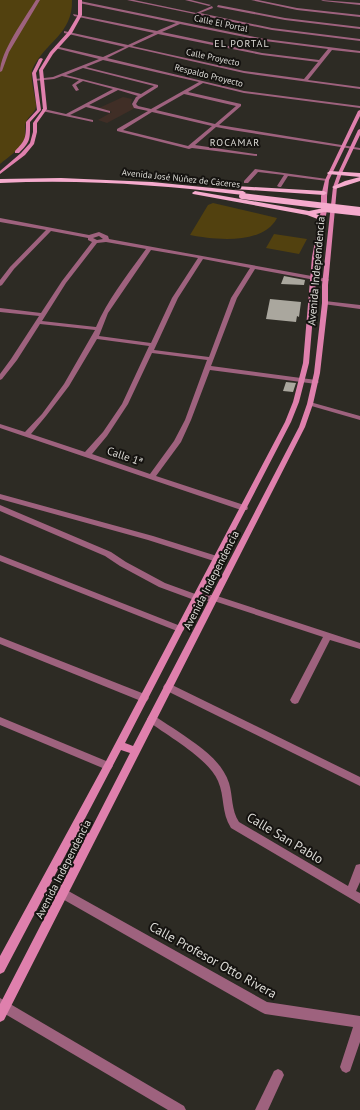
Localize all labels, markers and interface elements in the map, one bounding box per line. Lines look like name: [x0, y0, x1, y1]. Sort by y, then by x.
street label: Calle El Portal: [193, 12, 249, 34]
district label: EL PORTAL: [214, 37, 270, 50]
street label: Calle Proyecto: [185, 46, 241, 68]
street label: Respaldo Proyecto: [174, 61, 245, 89]
district label: ROCAMAR: [210, 136, 260, 149]
street label: Avenida José Núñez de Cáceres: [121, 166, 241, 190]
street label: Avenida Independencia: [304, 216, 328, 326]
street label: Calle 1ª: [105, 443, 145, 469]
street label: Avenida Independencia: [180, 528, 242, 632]
street label: Calle San Pablo: [244, 808, 326, 868]
street label: Avenida Independencia: [32, 817, 94, 921]
street label: Calle Profesor Otto Rivera: [146, 918, 280, 1002]

